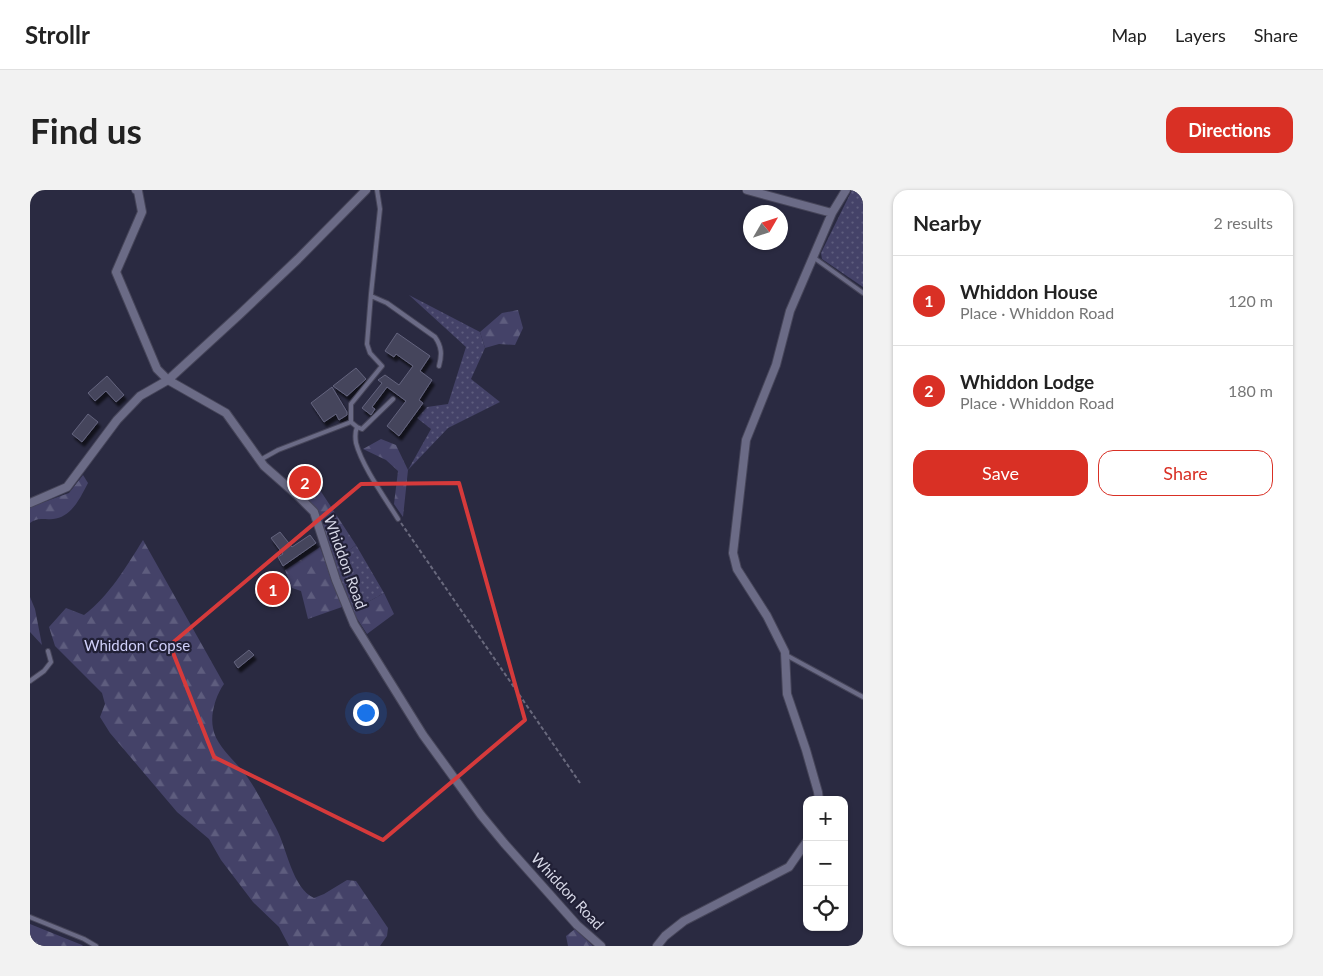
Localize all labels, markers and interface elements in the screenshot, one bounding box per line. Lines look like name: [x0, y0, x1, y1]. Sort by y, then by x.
text: Strollr: [25, 20, 90, 49]
text: Map: [1111, 24, 1147, 46]
text: Layers: [1175, 24, 1226, 46]
text: Share: [1254, 24, 1298, 46]
button: Directions: [1166, 107, 1293, 153]
text: Find us: [30, 109, 142, 151]
north arrow: [743, 205, 788, 250]
text: Nearby: [913, 210, 981, 235]
text: 2 results: [1213, 213, 1273, 232]
text: Whiddon House: [960, 280, 1098, 303]
text: 1: [924, 291, 934, 310]
text: 120 m: [1228, 291, 1273, 310]
text: Place · Whiddon Road: [960, 303, 1114, 322]
text: Whiddon Lodge: [960, 370, 1094, 393]
text: 2: [924, 381, 934, 400]
text: 180 m: [1228, 381, 1273, 400]
text: Place · Whiddon Road: [960, 393, 1114, 412]
button: Save: [913, 450, 1088, 496]
button: Share: [1098, 450, 1273, 496]
pin: 2: [289, 463, 321, 501]
street label: Whiddon Road: [321, 513, 371, 611]
pin: 1: [257, 570, 289, 608]
park label: Whiddon Copse: [84, 636, 190, 654]
your location: [353, 700, 379, 726]
map controls: [803, 796, 848, 931]
button: +: [803, 796, 848, 841]
button: −: [803, 841, 848, 886]
street label: Whiddon Road: [528, 849, 608, 933]
button: locate: [803, 886, 848, 931]

